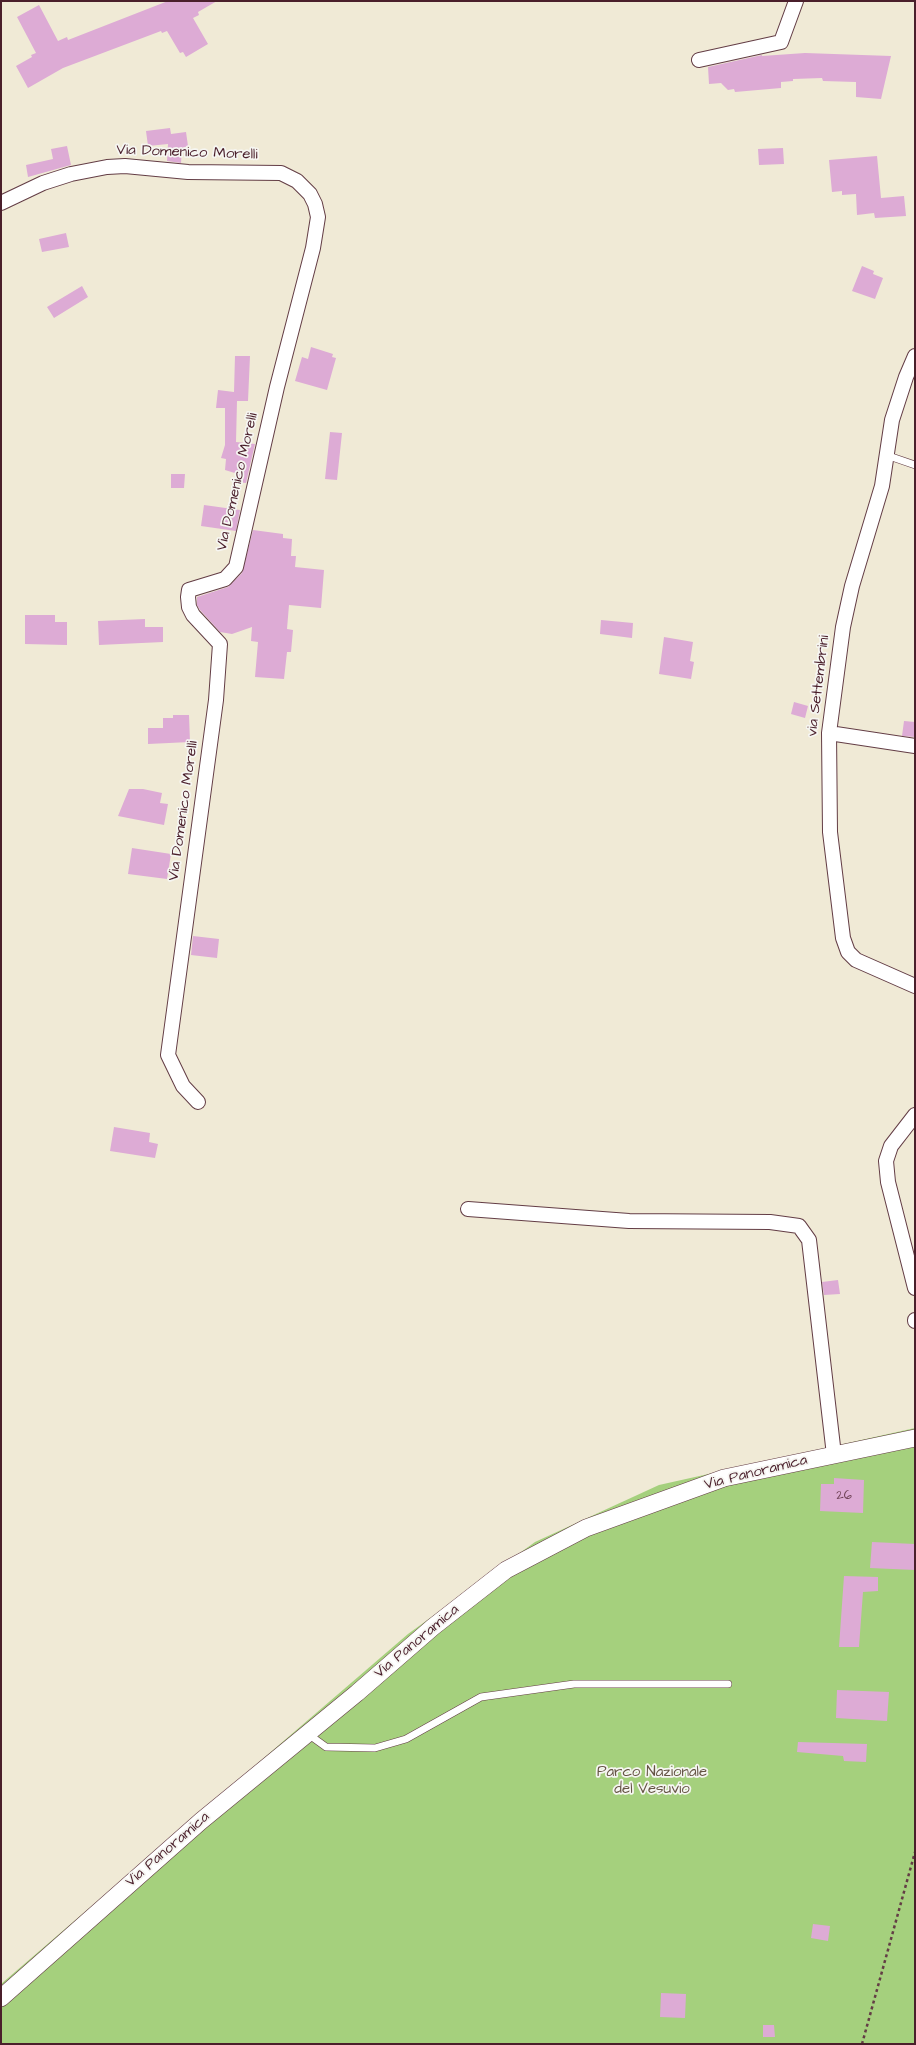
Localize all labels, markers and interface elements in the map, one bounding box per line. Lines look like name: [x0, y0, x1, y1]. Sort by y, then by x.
street label: Via Domenico Morelli: [116, 142, 258, 164]
street label: Via Domenico Morelli: [213, 411, 263, 553]
street label: via Settembrini: [804, 634, 834, 738]
street label: Via Domenico Morelli: [165, 740, 203, 882]
street label: Via Panoramica: [703, 1452, 809, 1494]
house number: 26: [836, 1488, 852, 1504]
street label: Via Panoramica: [371, 1601, 463, 1683]
park label: Parco Nazionale del Vesuvio: [597, 1764, 707, 1799]
street label: Via Panoramica: [122, 1809, 214, 1891]

